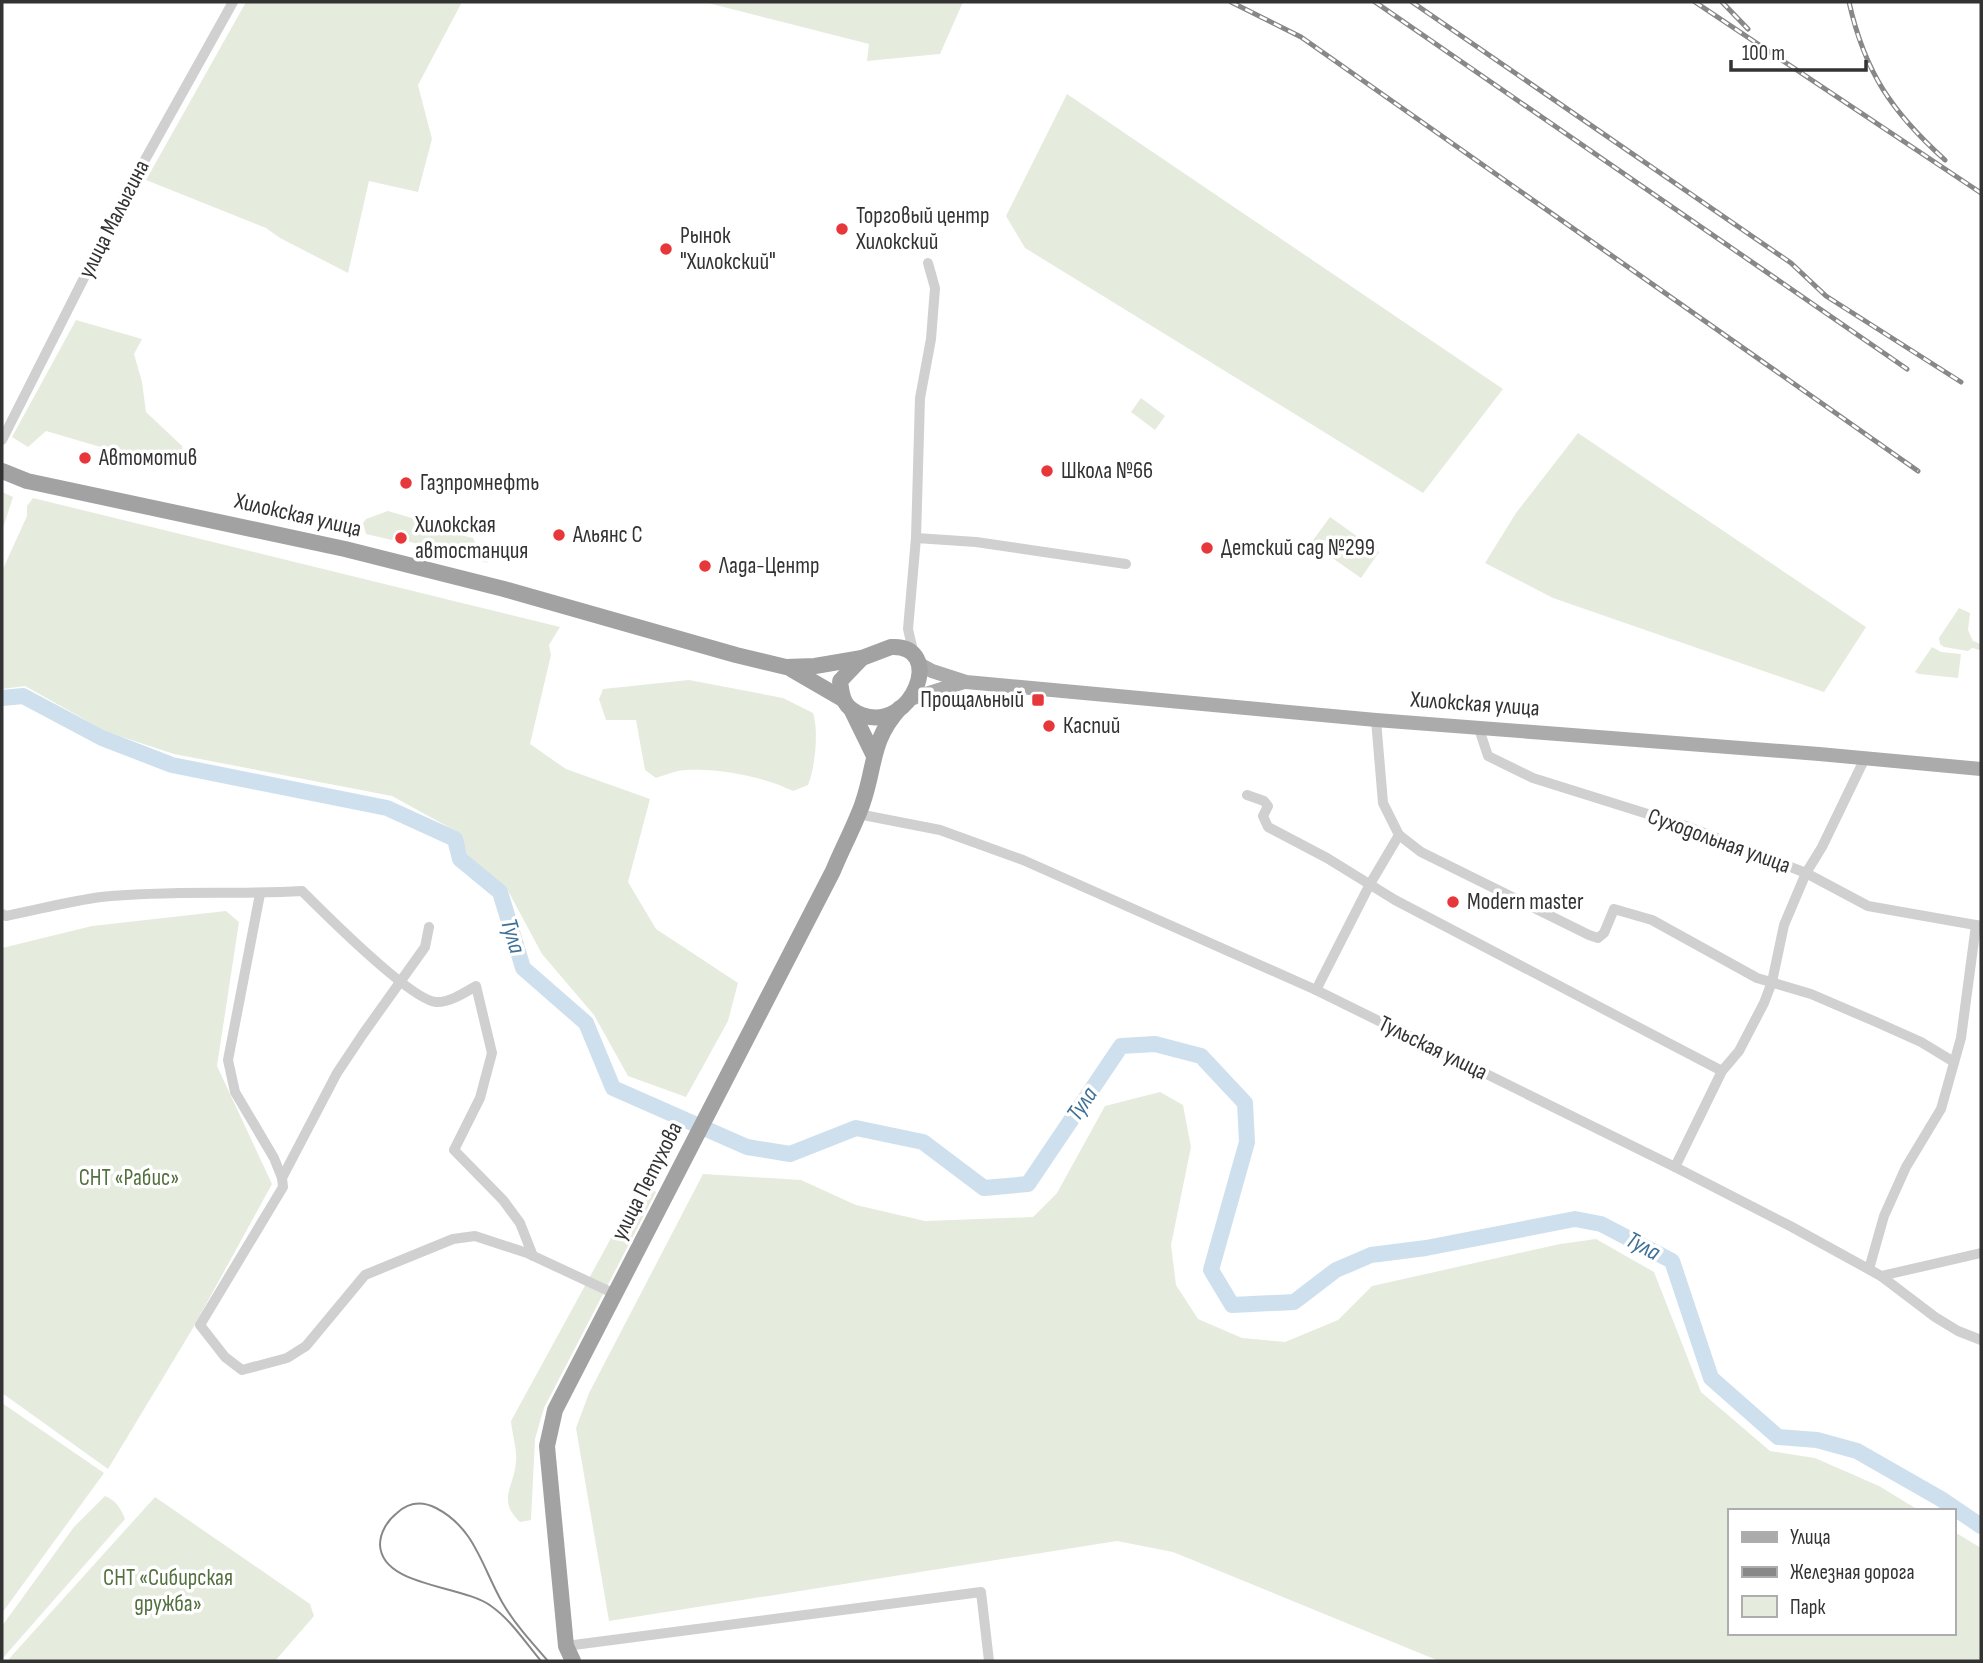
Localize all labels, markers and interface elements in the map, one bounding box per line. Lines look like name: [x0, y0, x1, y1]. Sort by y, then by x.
scale bar: [1731, 28, 1866, 72]
text: 100 m: [1742, 41, 1785, 66]
street label: улица Малыгина: [72, 155, 156, 283]
place label: Торговый центр Хилокский: [855, 202, 990, 256]
marker: Торговый центр Хилокский: [834, 221, 850, 237]
place label: Рынок "Хилокский": [680, 222, 776, 276]
marker: Рынок "Хилокский": [658, 241, 674, 257]
place label: Автомотив: [98, 444, 197, 472]
marker: Автомотив: [77, 450, 93, 466]
place label: Школа №66: [1061, 457, 1153, 485]
marker: Школа №66: [1039, 463, 1055, 479]
place label: Газпромнефть: [420, 469, 539, 497]
marker: Газпромнефть: [398, 475, 414, 491]
street label: Хилокская улица: [231, 487, 364, 543]
place label: Хилокская автостанция: [414, 511, 528, 565]
place label: Альянс С: [572, 521, 643, 549]
marker: Альянс С: [551, 527, 567, 543]
marker: Хилокская автостанция: [393, 530, 409, 546]
place label: Детский сад №299: [1221, 534, 1375, 562]
marker: Детский сад №299: [1199, 540, 1215, 556]
place label: Лада-Центр: [718, 552, 820, 580]
marker: Лада-Центр: [697, 558, 713, 574]
street label: Хилокская улица: [1408, 685, 1541, 722]
place label: Прощальный: [920, 686, 1024, 714]
marker: Прощальный: [1030, 692, 1046, 708]
place label: Каспий: [1063, 712, 1120, 740]
marker: Каспий: [1041, 718, 1057, 734]
street label: Суходольная улица: [1644, 802, 1794, 880]
place label: Modern master: [1467, 888, 1584, 916]
marker: Modern master: [1445, 894, 1461, 910]
water label: Тула: [494, 915, 532, 957]
street label: Тульская улица: [1374, 1010, 1492, 1086]
water label: Тула: [1060, 1081, 1104, 1127]
street label: улица Петухова: [605, 1117, 689, 1245]
park label: СНТ «Рабис»: [79, 1164, 179, 1192]
water label: Тула: [1621, 1225, 1665, 1267]
legend: [1728, 1509, 1955, 1635]
text: Улица: [1790, 1525, 1831, 1550]
text: Железная дорога: [1790, 1560, 1915, 1585]
park label: СНТ «Сибирская дружба»: [103, 1564, 233, 1618]
text: Парк: [1790, 1595, 1825, 1620]

